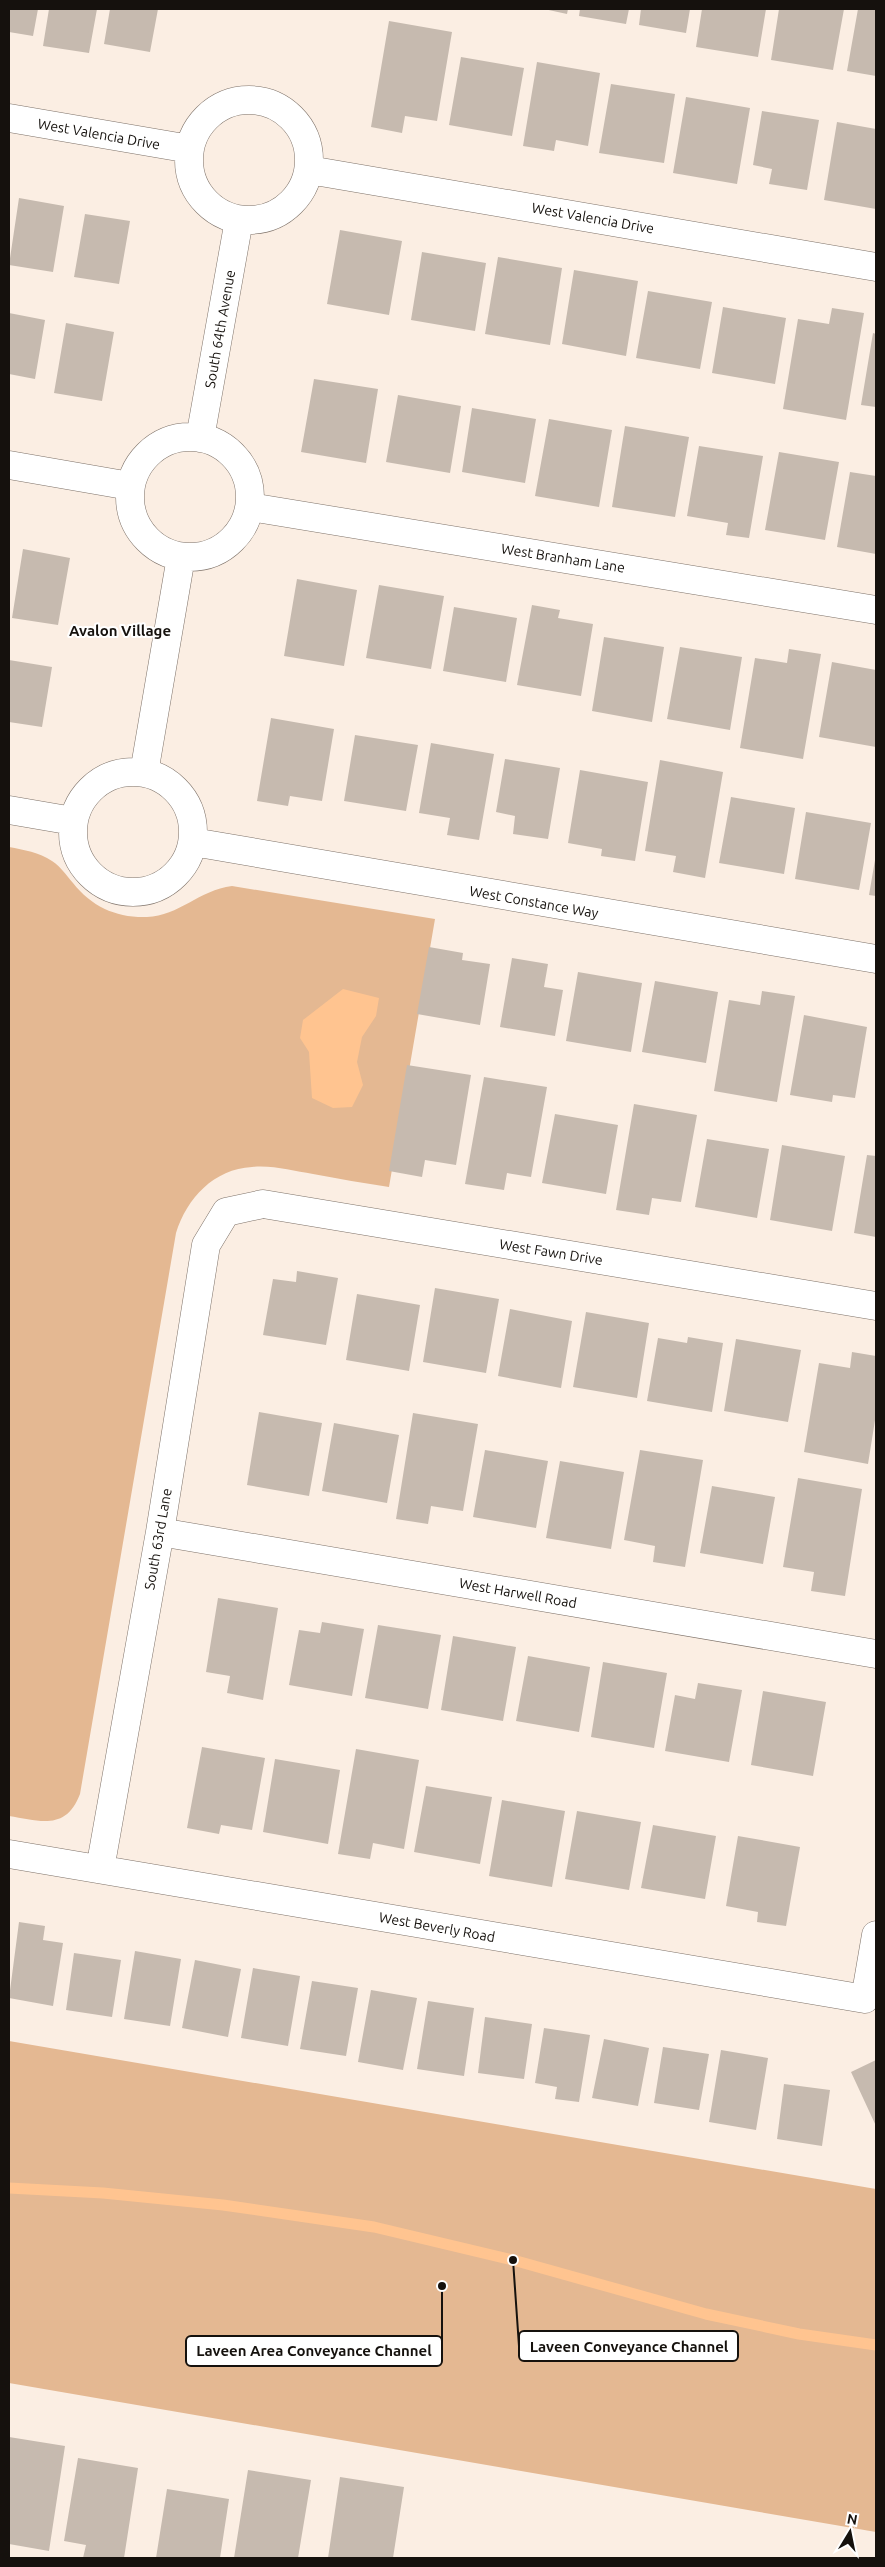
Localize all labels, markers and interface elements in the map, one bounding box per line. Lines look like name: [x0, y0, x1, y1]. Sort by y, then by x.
street label: West Valencia Drive: [37, 115, 161, 153]
street label: West Valencia Drive: [531, 199, 655, 237]
street label: South 64th Avenue: [202, 269, 238, 389]
street label: West Branham Lane: [500, 540, 626, 576]
district label: Avalon Village: [69, 622, 171, 639]
street label: West Constance Way: [468, 883, 600, 921]
street label: West Fawn Drive: [498, 1236, 604, 1268]
street label: South 63rd Lane: [141, 1487, 175, 1591]
street label: West Harwell Road: [458, 1575, 578, 1611]
street label: West Beverly Road: [378, 1909, 496, 1945]
callout: Laveen Conveyance Channel: [519, 2331, 738, 2361]
callout: Laveen Area Conveyance Channel: [186, 2336, 442, 2366]
text: Laveen Conveyance Channel: [530, 2338, 729, 2355]
text: Laveen Area Conveyance Channel: [196, 2342, 432, 2359]
north arrow: [825, 2507, 875, 2557]
text: N: [846, 2510, 859, 2528]

